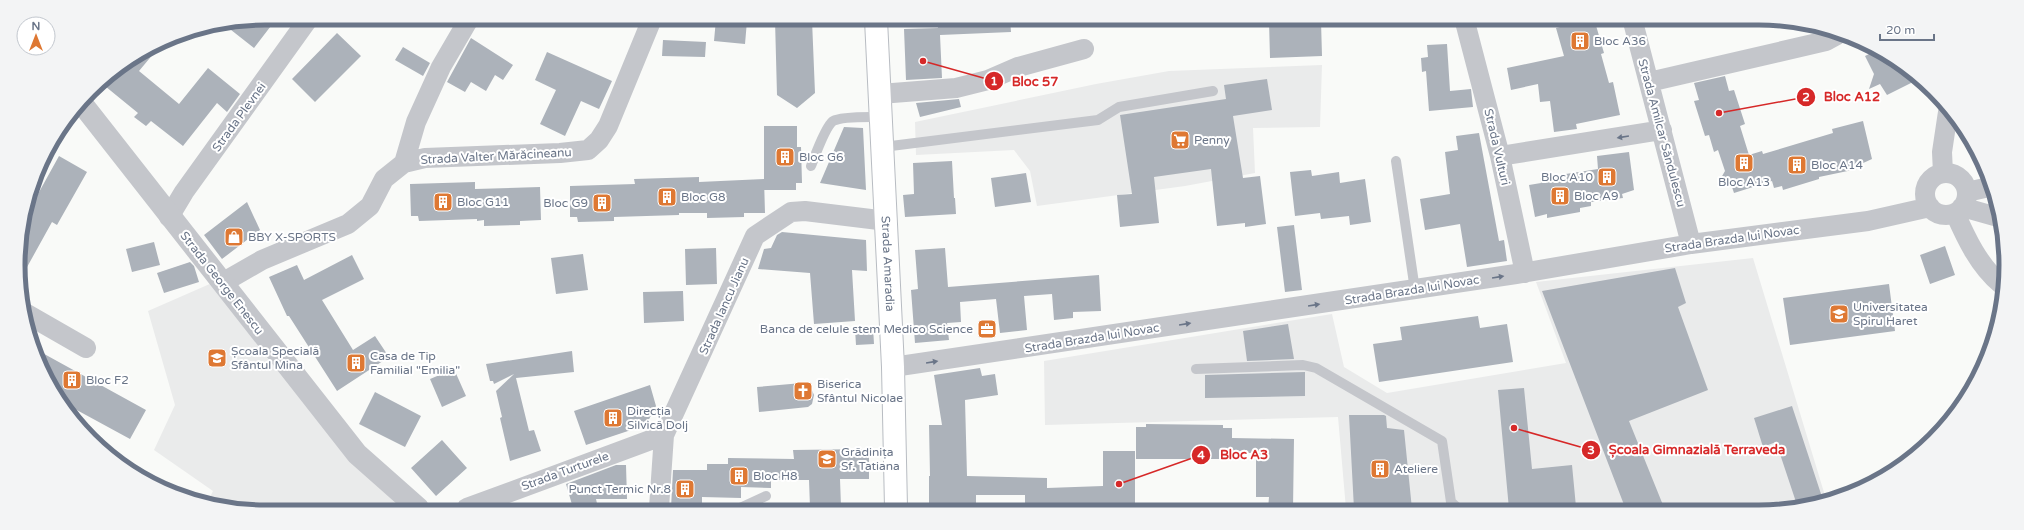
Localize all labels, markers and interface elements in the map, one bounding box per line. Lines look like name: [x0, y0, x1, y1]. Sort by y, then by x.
north arrow: [16, 16, 56, 56]
scale bar: [1880, 16, 1934, 42]
text: N: [32, 20, 40, 33]
text: 20 m: [1886, 23, 1915, 37]
building icon: Bloc A36: [1569, 30, 1591, 52]
place label: Bloc A36: [1594, 34, 1646, 48]
street label: Strada Amilcar Săndulescu: [1635, 57, 1689, 209]
callout: Bloc 57: [984, 68, 1066, 93]
text: 1: [990, 74, 998, 88]
text: Bloc 57: [1012, 74, 1058, 90]
street label: Strada Plevnei: [209, 80, 269, 154]
callout: Bloc A12: [1796, 84, 1888, 109]
text: Bloc A12: [1824, 89, 1880, 105]
text: 2: [1802, 90, 1810, 104]
street label: Strada Vulturi: [1481, 107, 1513, 187]
supermarket icon: Penny: [1169, 129, 1191, 151]
place label: Penny: [1194, 133, 1230, 147]
one-way arrow: [1617, 134, 1629, 140]
street label: Strada Valter Mărăcineanu: [420, 145, 572, 167]
building icon: Bloc G6: [774, 146, 796, 168]
place label: Bloc G6: [799, 150, 844, 164]
building icon: Bloc A13: [1733, 152, 1755, 174]
building icon: Bloc A14: [1786, 154, 1808, 176]
place label: Bloc A14: [1811, 158, 1864, 172]
building icon: Bloc A10: [1596, 166, 1618, 188]
place label: Bloc A10: [1541, 170, 1593, 184]
place label: Bloc A13: [1718, 175, 1770, 189]
building icon: Bloc A9: [1549, 185, 1571, 207]
building icon: Bloc G8: [656, 186, 678, 208]
place label: Bloc A9: [1574, 189, 1619, 203]
place label: Bloc G8: [681, 190, 726, 204]
building icon: Bloc G11: [432, 191, 454, 213]
building icon: Bloc G9: [591, 192, 613, 214]
place label: Bloc G11: [457, 195, 509, 209]
place label: Bloc G9: [543, 196, 588, 210]
street label: Strada Amaradia: [879, 215, 897, 312]
street label: Strada Brazda lui Novac: [1664, 223, 1800, 255]
shop icon: BBY X-SPORTS: [223, 226, 245, 248]
street label: Strada George Enescu: [177, 229, 267, 337]
place label: BBY X-SPORTS: [248, 230, 336, 244]
street label: Strada Iancu Jianu: [696, 255, 752, 357]
street label: Strada Brazda lui Novac: [1344, 272, 1480, 308]
one-way arrow: [1492, 274, 1504, 280]
place label: Universitatea Spiru Haret: [1853, 300, 1928, 328]
one-way arrow: [1308, 302, 1320, 308]
school or university icon: Universitatea Spiru Haret: [1828, 303, 1850, 325]
office icon: Banca de celule stem Medico Science: [976, 318, 998, 340]
street label: Strada Brazda lui Novac: [1024, 320, 1160, 356]
one-way arrow: [1179, 321, 1191, 327]
place label: Banca de celule stem Medico Science: [760, 322, 973, 336]
place label: Școala Specială Sfântul Mina: [231, 344, 319, 372]
school or university icon: Școala Specială Sfântul Mina: [206, 347, 228, 369]
place label: Casa de Tip Familial "Emilia": [370, 349, 460, 377]
building icon: Casa de Tip Familial "Emilia": [345, 352, 367, 374]
one-way arrow: [926, 359, 938, 365]
building icon: Bloc F2: [61, 369, 83, 391]
place label: Bloc F2: [86, 373, 129, 387]
place label: Biserica Sfântul Nicolae: [817, 377, 903, 405]
church icon: Biserica Sfântul Nicolae: [792, 380, 814, 402]
place label: Direcția Silvică Dolj: [627, 404, 688, 432]
building icon: Direcția Silvică Dolj: [602, 407, 624, 429]
callout: Școala Gimnazială Terraveda: [1581, 437, 1793, 462]
callout: Bloc A3: [1191, 442, 1276, 467]
text: Școala Gimnazială Terraveda: [1609, 442, 1785, 458]
text: 3: [1587, 443, 1595, 457]
place label: Grădinița Sf. Tatiana: [841, 445, 900, 473]
text: Bloc A3: [1220, 447, 1268, 463]
school or university icon: Grădinița Sf. Tatiana: [816, 448, 838, 470]
text: 4: [1197, 448, 1205, 462]
street label: Strada Turturele: [519, 449, 611, 493]
building icon: Ateliere: [1369, 458, 1391, 480]
place label: Ateliere: [1394, 462, 1438, 476]
building icon: Bloc H8: [728, 465, 750, 487]
place label: Bloc H8: [753, 469, 798, 483]
building icon: Punct Termic Nr.8: [674, 478, 696, 500]
place label: Punct Termic Nr.8: [569, 482, 671, 496]

